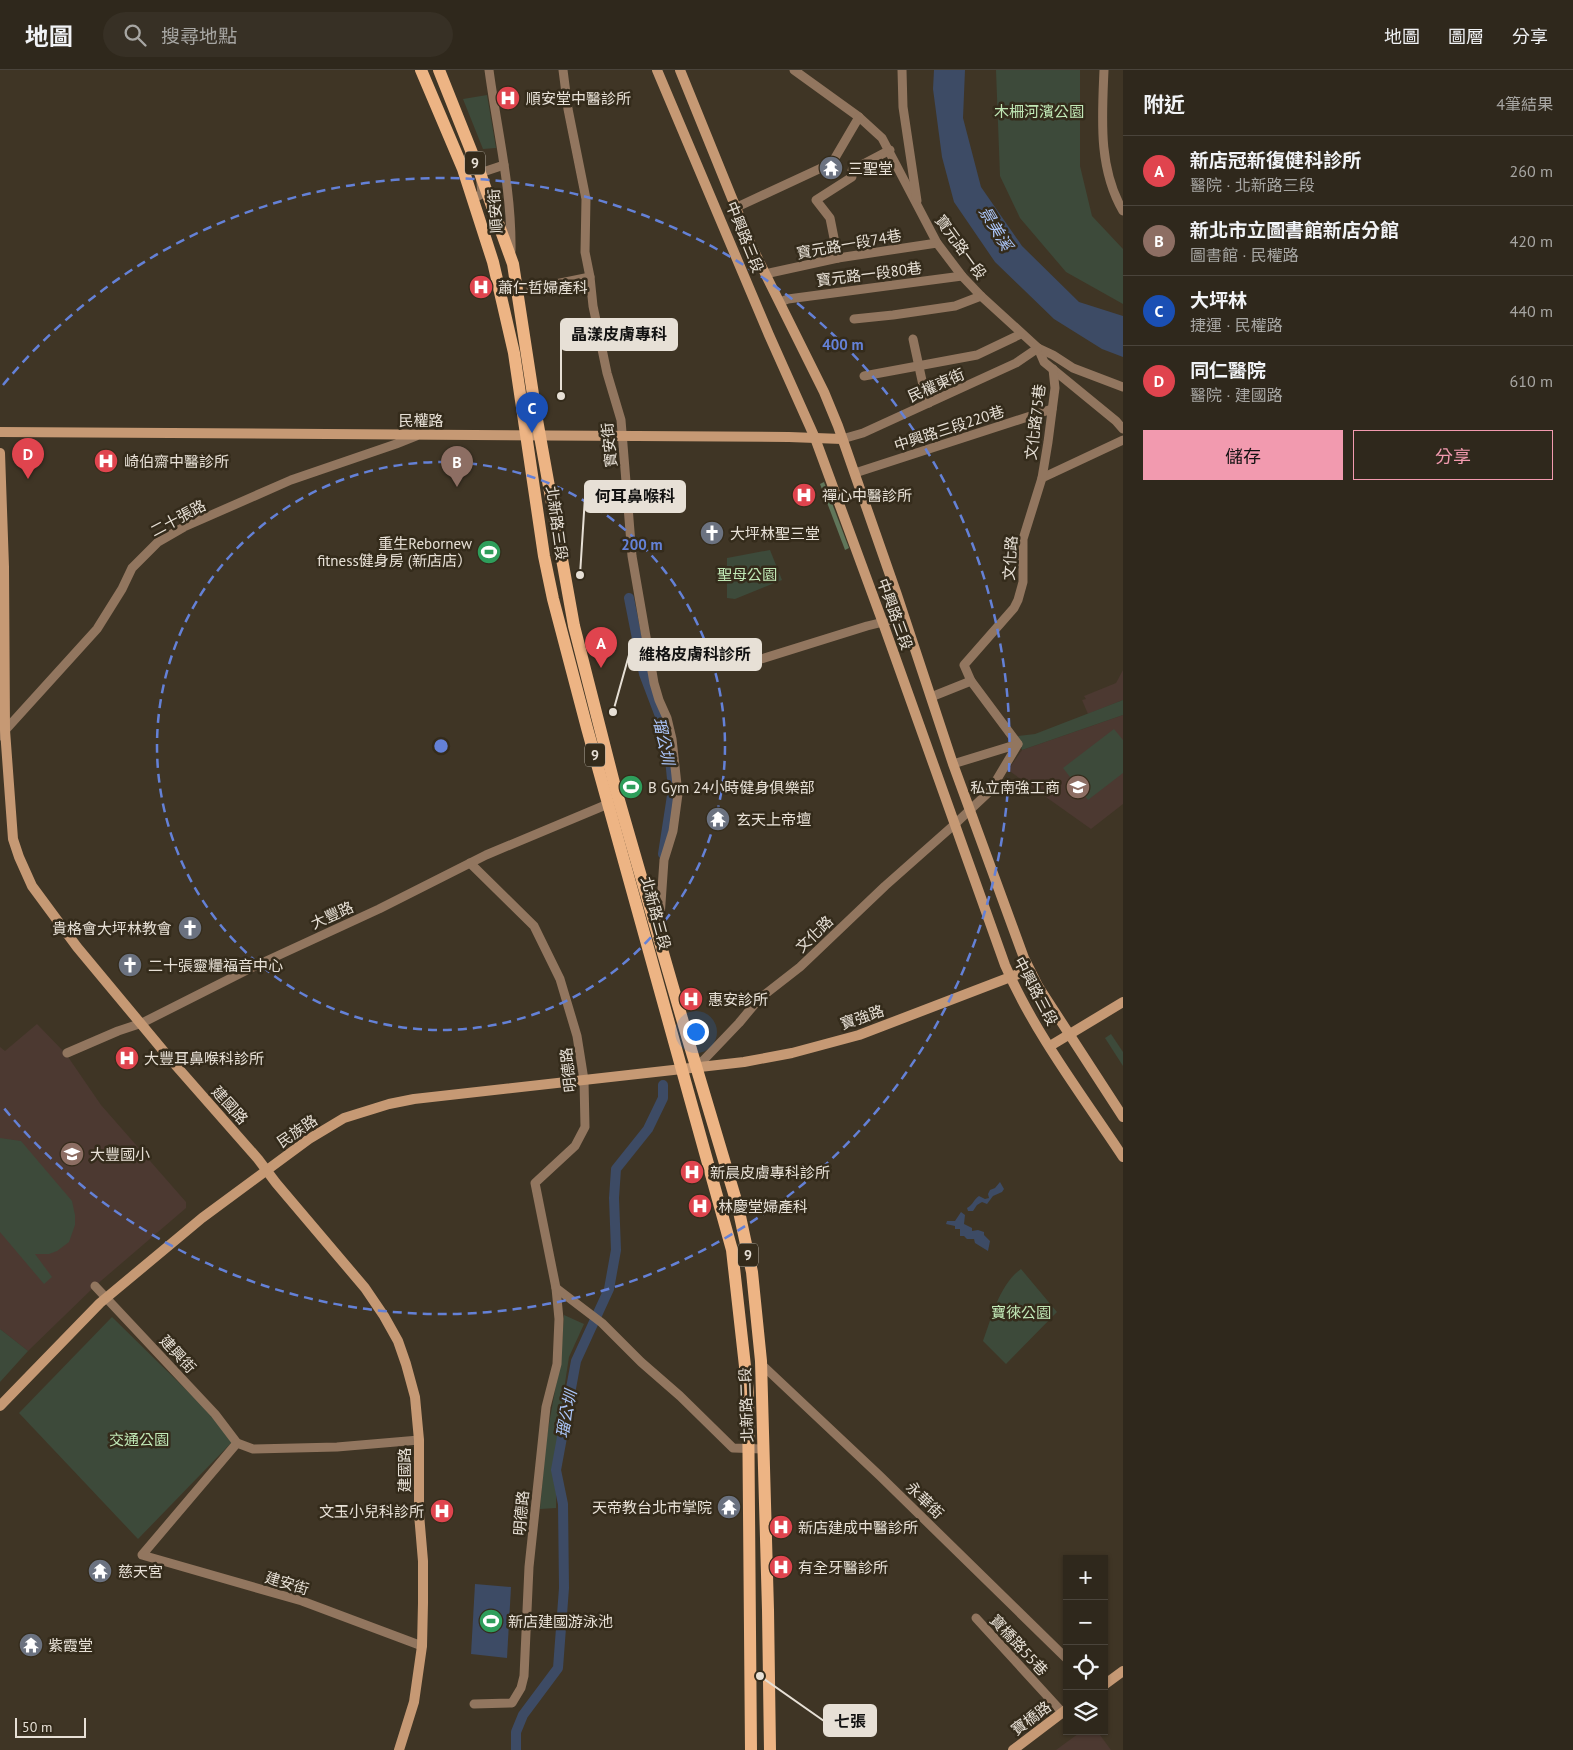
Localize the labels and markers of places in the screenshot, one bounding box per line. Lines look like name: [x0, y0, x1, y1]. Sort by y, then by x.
hospital icon: 順安堂中醫診所: [495, 85, 521, 111]
place label: 順安堂中醫診所: [526, 89, 631, 108]
temple icon: 三聖堂: [818, 155, 844, 181]
place label: 三聖堂: [848, 159, 893, 178]
hospital icon: 蕭仁哲婦產科: [468, 274, 494, 300]
place label: 蕭仁哲婦產科: [498, 278, 588, 297]
callout: 晶漾皮膚專科: [561, 319, 677, 350]
pin: C: [516, 392, 548, 433]
pin: D: [12, 438, 44, 479]
pin: B: [441, 446, 473, 487]
hospital icon: 崎伯齋中醫診所: [93, 448, 119, 474]
place label: 崎伯齋中醫診所: [124, 452, 229, 471]
callout: 何耳鼻喉科: [585, 481, 685, 512]
hospital icon: 禪心中醫診所: [791, 482, 817, 508]
place label: 禪心中醫診所: [822, 486, 912, 505]
church icon: 大坪林聖三堂: [699, 520, 725, 546]
place label: 大坪林聖三堂: [730, 524, 820, 543]
place label: 重生Rebornew fitness健身房 (新店店）: [317, 534, 472, 570]
sports icon: 重生Rebornew fitness健身房 (新店店）: [476, 539, 502, 565]
pin: A: [585, 627, 617, 668]
callout: 維格皮膚科診所: [629, 639, 761, 670]
centre of rings: [432, 737, 450, 755]
sports icon: B Gym 24小時健身俱樂部: [618, 774, 644, 800]
school or university icon: 私立南強工商: [1065, 774, 1091, 800]
place label: B Gym 24小時健身俱樂部: [648, 778, 814, 797]
place label: 私立南強工商: [970, 778, 1060, 797]
temple icon: 玄天上帝壇: [705, 806, 731, 832]
place label: 玄天上帝壇: [736, 810, 811, 829]
church icon: 貴格會大坪林教會: [177, 915, 203, 941]
place label: 貴格會大坪林教會: [52, 919, 172, 938]
church icon: 二十張靈糧福音中心: [117, 952, 143, 978]
place label: 二十張靈糧福音中心: [148, 956, 283, 975]
hospital icon: 惠安診所: [678, 986, 704, 1012]
place label: 惠安診所: [708, 990, 768, 1009]
hospital icon: 大豐耳鼻喉科診所: [114, 1045, 140, 1071]
place label: 大豐耳鼻喉科診所: [144, 1049, 264, 1068]
school or university icon: 大豐國小: [59, 1141, 85, 1167]
place label: 大豐國小: [90, 1145, 150, 1164]
hospital icon: 新晨皮膚專科診所: [679, 1159, 705, 1185]
place label: 新晨皮膚專科診所: [710, 1163, 830, 1182]
hospital icon: 林慶堂婦產科: [687, 1193, 713, 1219]
place label: 林慶堂婦產科: [718, 1197, 808, 1216]
temple icon: 天帝教台北市掌院: [716, 1494, 742, 1520]
hospital icon: 文玉小兒科診所: [429, 1498, 455, 1524]
place label: 天帝教台北市掌院: [592, 1498, 712, 1517]
place label: 文玉小兒科診所: [319, 1502, 424, 1521]
hospital icon: 新店建成中醫診所: [768, 1514, 794, 1540]
place label: 新店建成中醫診所: [798, 1518, 918, 1537]
hospital icon: 有全牙醫診所: [768, 1554, 794, 1580]
temple icon: 慈天宮: [87, 1558, 113, 1584]
place label: 有全牙醫診所: [798, 1558, 888, 1577]
place label: 慈天宮: [118, 1562, 163, 1581]
sports icon: 新店建國游泳池: [478, 1608, 504, 1634]
place label: 新店建國游泳池: [508, 1612, 613, 1631]
temple icon: 紫霞堂: [18, 1632, 44, 1658]
place label: 紫霞堂: [48, 1636, 93, 1655]
callout: 七張: [824, 1705, 876, 1736]

